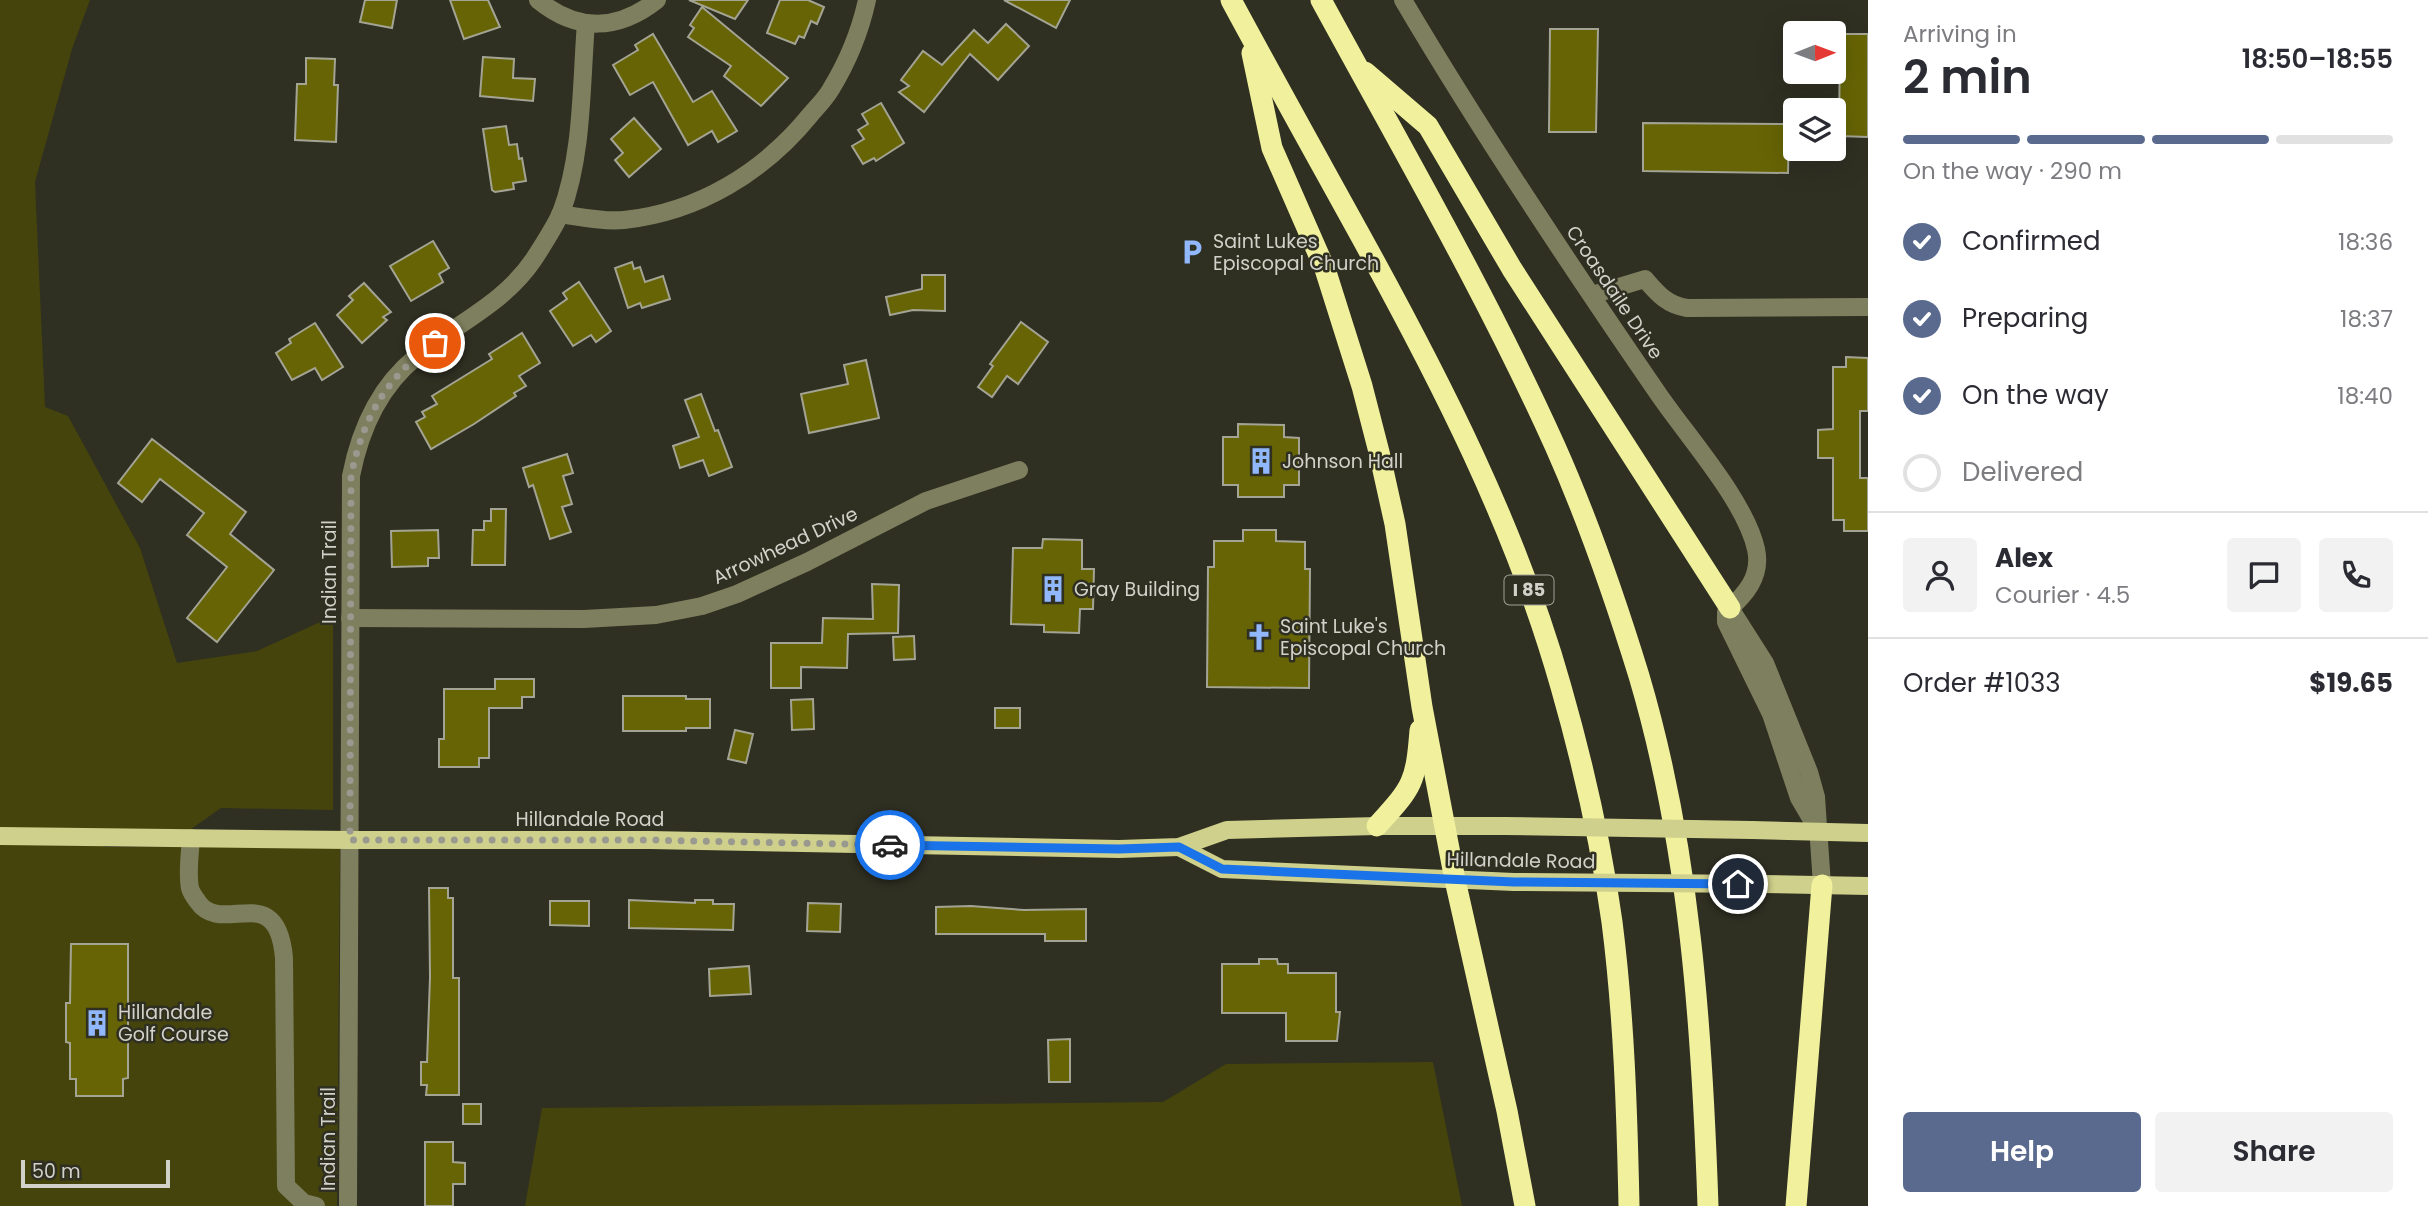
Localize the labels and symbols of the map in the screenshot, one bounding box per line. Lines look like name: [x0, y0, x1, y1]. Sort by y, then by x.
north arrow: [1783, 21, 1846, 84]
street label: Croasdaile Drive: [1560, 220, 1669, 365]
place label: Saint Lukes Episcopal Church: [1213, 228, 1379, 277]
parking icon: Saint Lukes Episcopal Church: [1177, 237, 1207, 267]
pin: [405, 313, 465, 373]
building icon: Johnson Hall: [1246, 446, 1276, 476]
place label: Johnson Hall: [1282, 448, 1403, 475]
street label: Arrowhead Drive: [708, 500, 862, 591]
street label: Indian Trail: [316, 520, 343, 624]
building icon: Gray Building: [1038, 574, 1068, 604]
place label: Gray Building: [1074, 576, 1200, 603]
road number: I 85: [1504, 576, 1554, 604]
place label: Saint Luke's Episcopal Church: [1280, 613, 1446, 662]
church icon: Saint Luke's Episcopal Church: [1244, 622, 1274, 652]
street label: Hillandale Road: [516, 806, 664, 833]
courier: [855, 810, 925, 880]
street label: Hillandale Road: [1446, 846, 1596, 875]
pin: [1708, 854, 1768, 914]
place label: Hillandale Golf Course: [118, 999, 229, 1048]
building icon: Hillandale Golf Course: [82, 1008, 112, 1038]
street label: Indian Trail: [315, 1087, 342, 1191]
scale bar: [21, 1157, 170, 1189]

